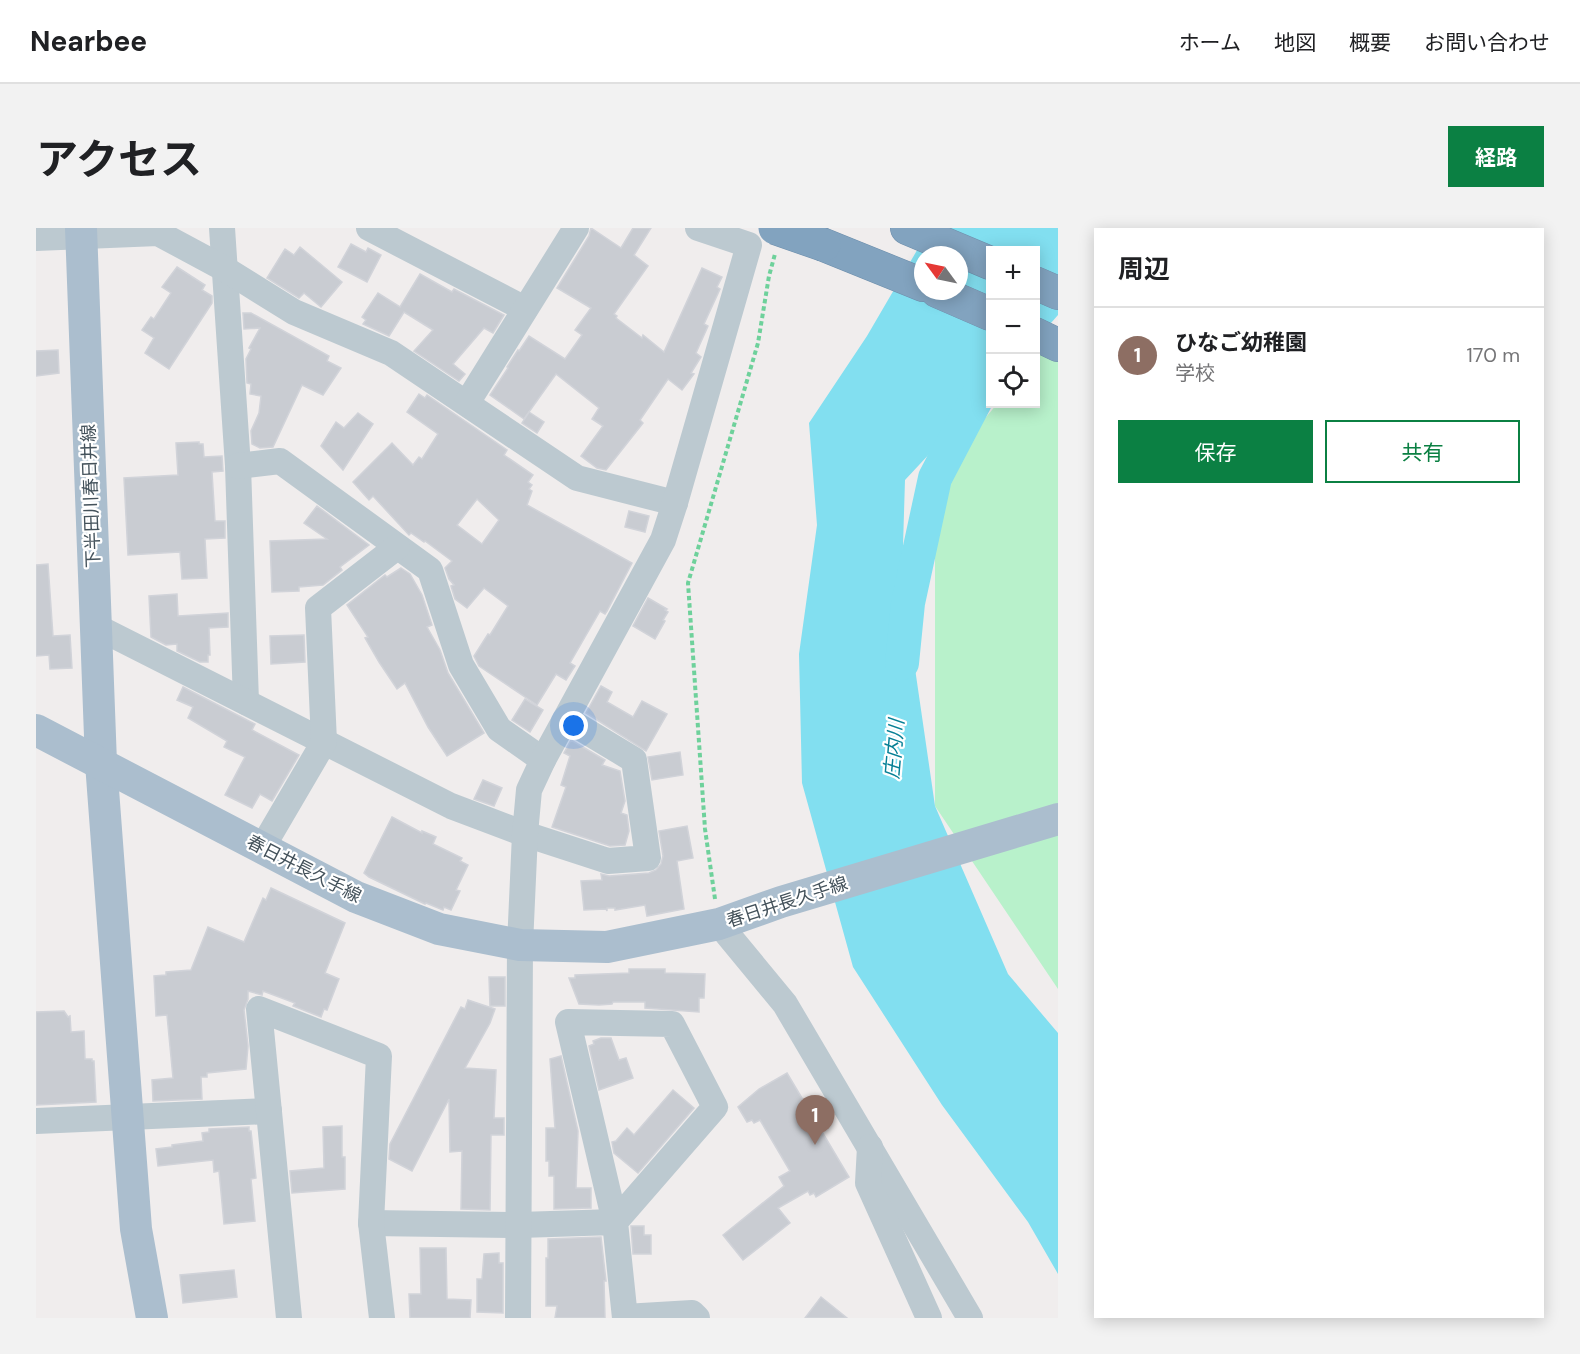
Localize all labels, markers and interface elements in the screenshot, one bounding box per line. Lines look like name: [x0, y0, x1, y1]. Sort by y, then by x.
text: Nearbee: [30, 23, 147, 60]
text: ホーム: [1179, 29, 1241, 57]
text: 地図: [1274, 29, 1316, 57]
text: 概要: [1349, 29, 1391, 57]
text: お問い合わせ: [1424, 29, 1550, 57]
button: 経路: [1448, 126, 1544, 187]
text: アクセス: [36, 132, 202, 187]
north arrow: [914, 246, 968, 300]
map controls: [986, 246, 1040, 408]
button: +: [986, 246, 1040, 300]
text: 周辺: [1118, 252, 1170, 286]
button: −: [986, 300, 1040, 354]
text: ひなご幼稚園: [1175, 328, 1307, 357]
text: 1: [1134, 342, 1141, 368]
text: 170 m: [1467, 342, 1520, 368]
button: locate: [986, 354, 1040, 408]
text: 学校: [1175, 360, 1215, 386]
button: 保存: [1118, 420, 1313, 483]
button: 共有: [1325, 420, 1520, 483]
street label: 下半田川春日井線: [76, 424, 106, 568]
your location: [559, 711, 588, 740]
water label: 庄内川: [878, 716, 910, 780]
street label: 春日井長久手線: [242, 830, 366, 908]
street label: 春日井長久手線: [723, 871, 851, 933]
pin: 1: [796, 1096, 834, 1145]

